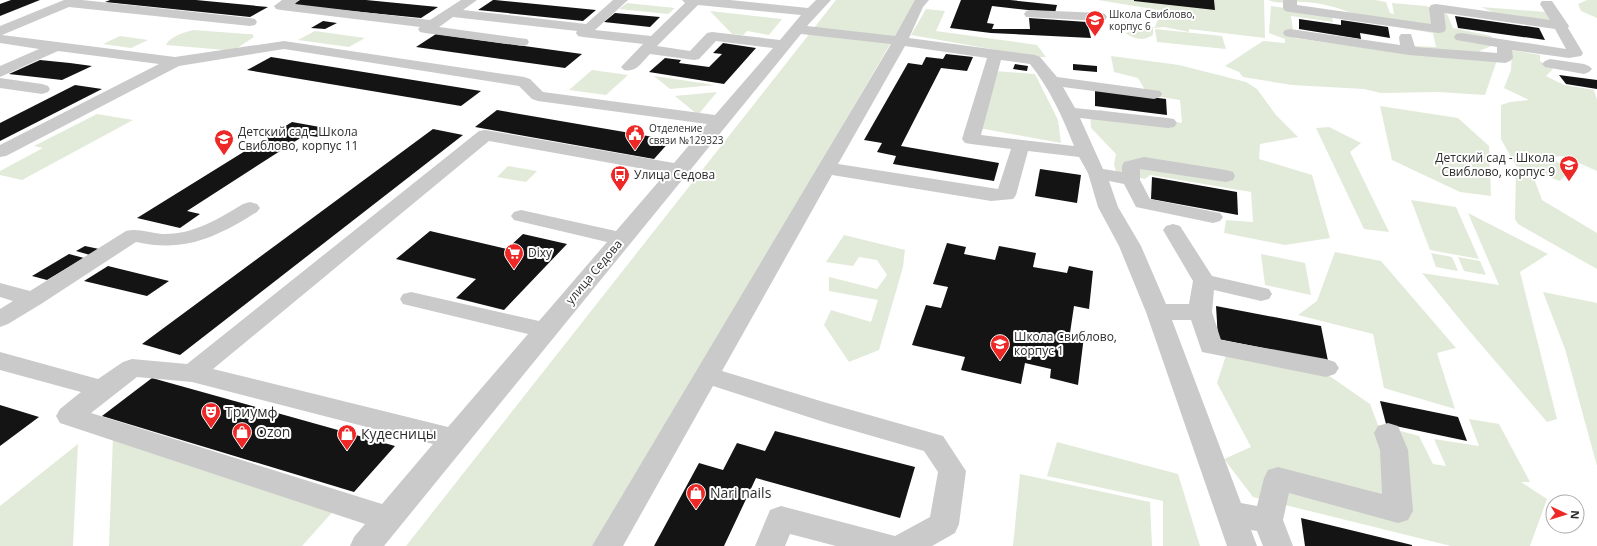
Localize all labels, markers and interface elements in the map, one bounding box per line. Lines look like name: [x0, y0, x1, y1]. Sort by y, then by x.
place label: Школа Свиблово, корпус 6: [1109, 7, 1195, 33]
school or university icon: Школа Свиблово, корпус 6: [1084, 9, 1106, 37]
place label: Отделение связи №129323: [649, 121, 724, 147]
place label: Детский сад - Школа Свиблово, корпус 11: [238, 123, 358, 154]
public building icon: Отделение связи №129323: [624, 123, 646, 151]
school or university icon: Детский сад - Школа Свиблово, корпус 11: [213, 128, 235, 156]
place label: Детский сад - Школа Свиблово, корпус 9: [1435, 149, 1555, 180]
school or university icon: Детский сад - Школа Свиблово, корпус 9: [1558, 154, 1580, 182]
bus stop icon: Улица Седова: [609, 164, 631, 192]
place label: Улица Седова: [634, 166, 715, 183]
street label: улица Седова: [561, 236, 626, 308]
supermarket icon: Dixy: [503, 242, 525, 270]
place label: Dixy: [528, 244, 553, 261]
place label: Школа Свиблово, корпус 1: [1014, 328, 1117, 359]
school or university icon: Школа Свиблово, корпус 1: [989, 333, 1011, 361]
theatre icon: Триумф: [200, 401, 222, 429]
place label: Триумф: [225, 402, 277, 421]
shop icon: Ozon: [231, 421, 253, 449]
place label: Ozon: [256, 422, 290, 441]
shop icon: Кудесницы: [336, 423, 358, 451]
place label: Кудесницы: [361, 424, 436, 443]
shop icon: Nari nails: [685, 482, 707, 510]
place label: Nari nails: [710, 483, 772, 502]
north arrow: [1545, 494, 1585, 534]
text: N: [1568, 510, 1583, 520]

